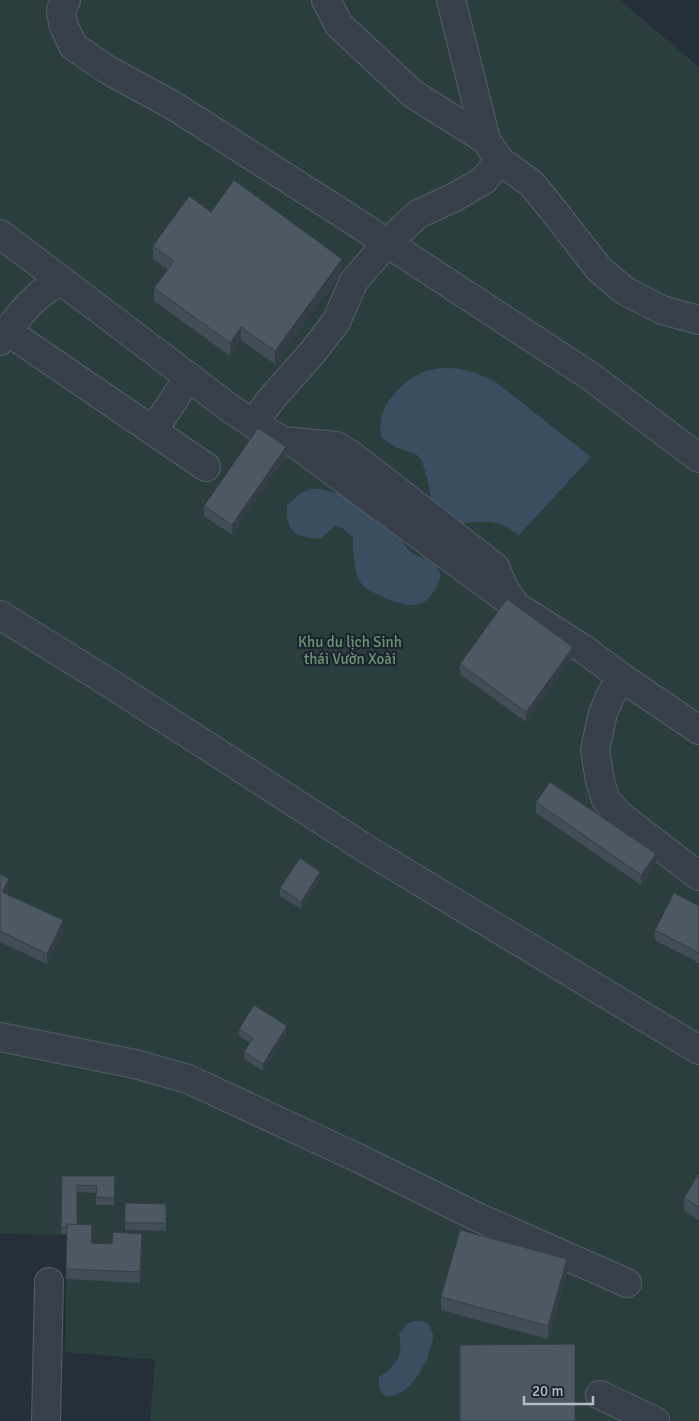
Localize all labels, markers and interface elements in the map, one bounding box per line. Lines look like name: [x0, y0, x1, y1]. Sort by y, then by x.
park label: Khu du lịch Sinh thái Vườn Xoài: [298, 633, 402, 668]
scale bar: [524, 1374, 593, 1406]
text: 20 m: [532, 1382, 563, 1400]

